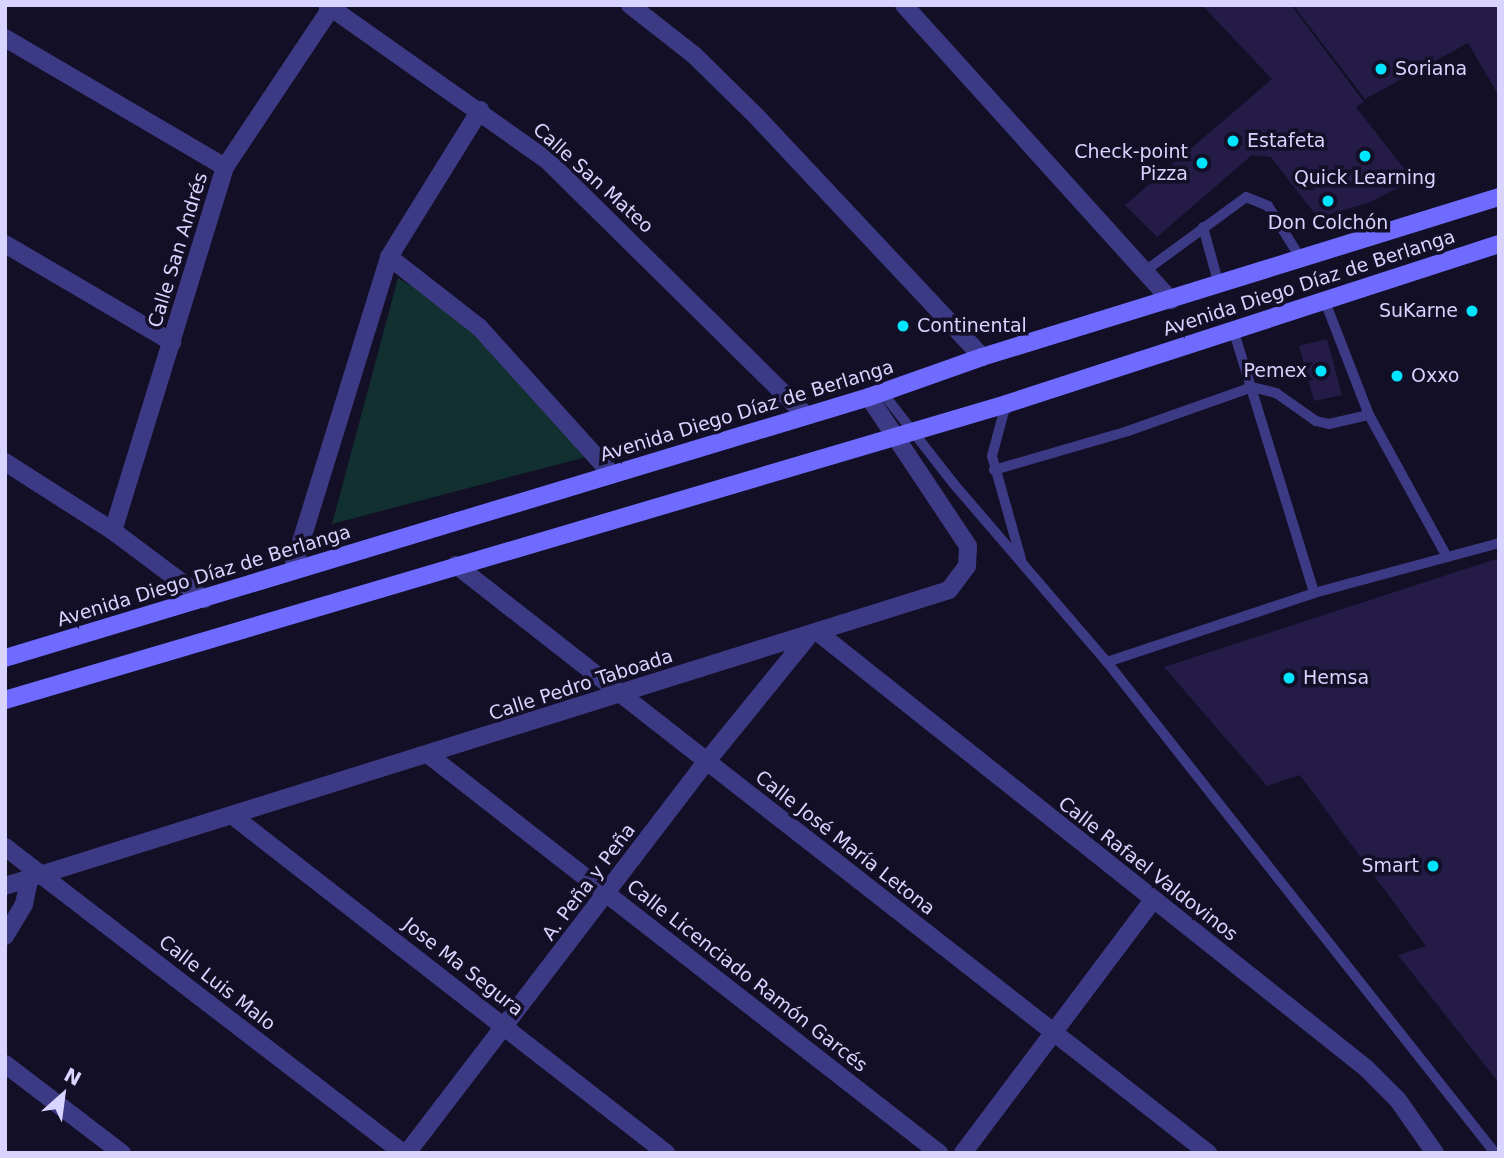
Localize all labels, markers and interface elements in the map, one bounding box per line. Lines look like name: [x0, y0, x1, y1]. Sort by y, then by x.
place label: Soriana: [1395, 58, 1467, 80]
marker: Soriana: [1373, 61, 1389, 77]
street label: Calle San Mateo: [528, 118, 658, 238]
place label: Estafeta: [1247, 130, 1325, 152]
marker: Estafeta: [1225, 133, 1241, 149]
place label: Check-point Pizza: [1074, 141, 1188, 185]
marker: Quick Learning: [1357, 148, 1373, 164]
marker: Check-point Pizza: [1194, 155, 1210, 171]
place label: Quick Learning: [1294, 167, 1436, 189]
street label: Calle San Andrés: [144, 170, 212, 330]
marker: Don Colchón: [1320, 193, 1336, 209]
place label: Don Colchón: [1268, 212, 1388, 234]
street label: Avenida Diego Díaz de Berlanga: [1160, 225, 1458, 341]
place label: SuKarne: [1379, 300, 1458, 322]
marker: SuKarne: [1464, 303, 1480, 319]
place label: Continental: [917, 315, 1027, 337]
marker: Continental: [895, 318, 911, 334]
street label: Avenida Diego Díaz de Berlanga: [597, 355, 897, 467]
place label: Pemex: [1243, 360, 1307, 382]
marker: Pemex: [1313, 363, 1329, 379]
place label: Oxxo: [1411, 365, 1459, 387]
marker: Oxxo: [1389, 368, 1405, 384]
street label: Avenida Diego Díaz de Berlanga: [54, 520, 354, 632]
street label: Calle Pedro Taboada: [486, 645, 676, 725]
place label: Hemsa: [1303, 667, 1369, 689]
marker: Hemsa: [1281, 670, 1297, 686]
street label: Calle José María Letona: [751, 766, 939, 920]
street label: Calle Rafael Valdovinos: [1054, 792, 1242, 946]
street label: A. Peña y Peña: [538, 819, 640, 945]
place label: Smart: [1362, 855, 1419, 877]
marker: Smart: [1425, 858, 1441, 874]
street label: Calle Licenciado Ramón Garcés: [622, 875, 872, 1077]
street label: Jose Ma Segura: [398, 913, 528, 1021]
street label: Calle Luis Malo: [154, 930, 280, 1036]
north arrow: [28, 1060, 98, 1130]
text: N: [61, 1063, 85, 1090]

